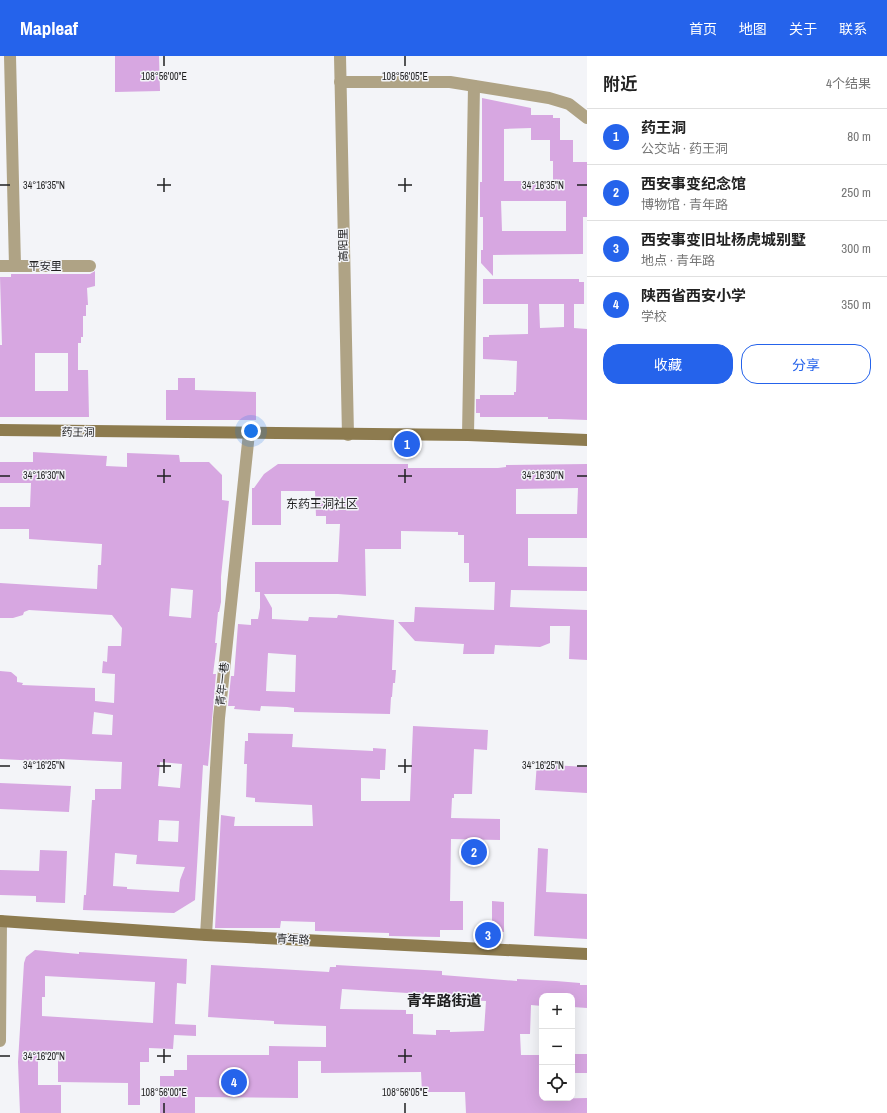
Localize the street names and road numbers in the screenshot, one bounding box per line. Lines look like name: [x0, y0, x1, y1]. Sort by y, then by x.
street label: 高阳里: [336, 228, 350, 262]
street label: 平安里: [29, 259, 62, 273]
street label: 药王洞: [61, 425, 95, 439]
street label: 青年一巷: [213, 661, 231, 707]
street label: 青年路: [276, 931, 310, 947]

